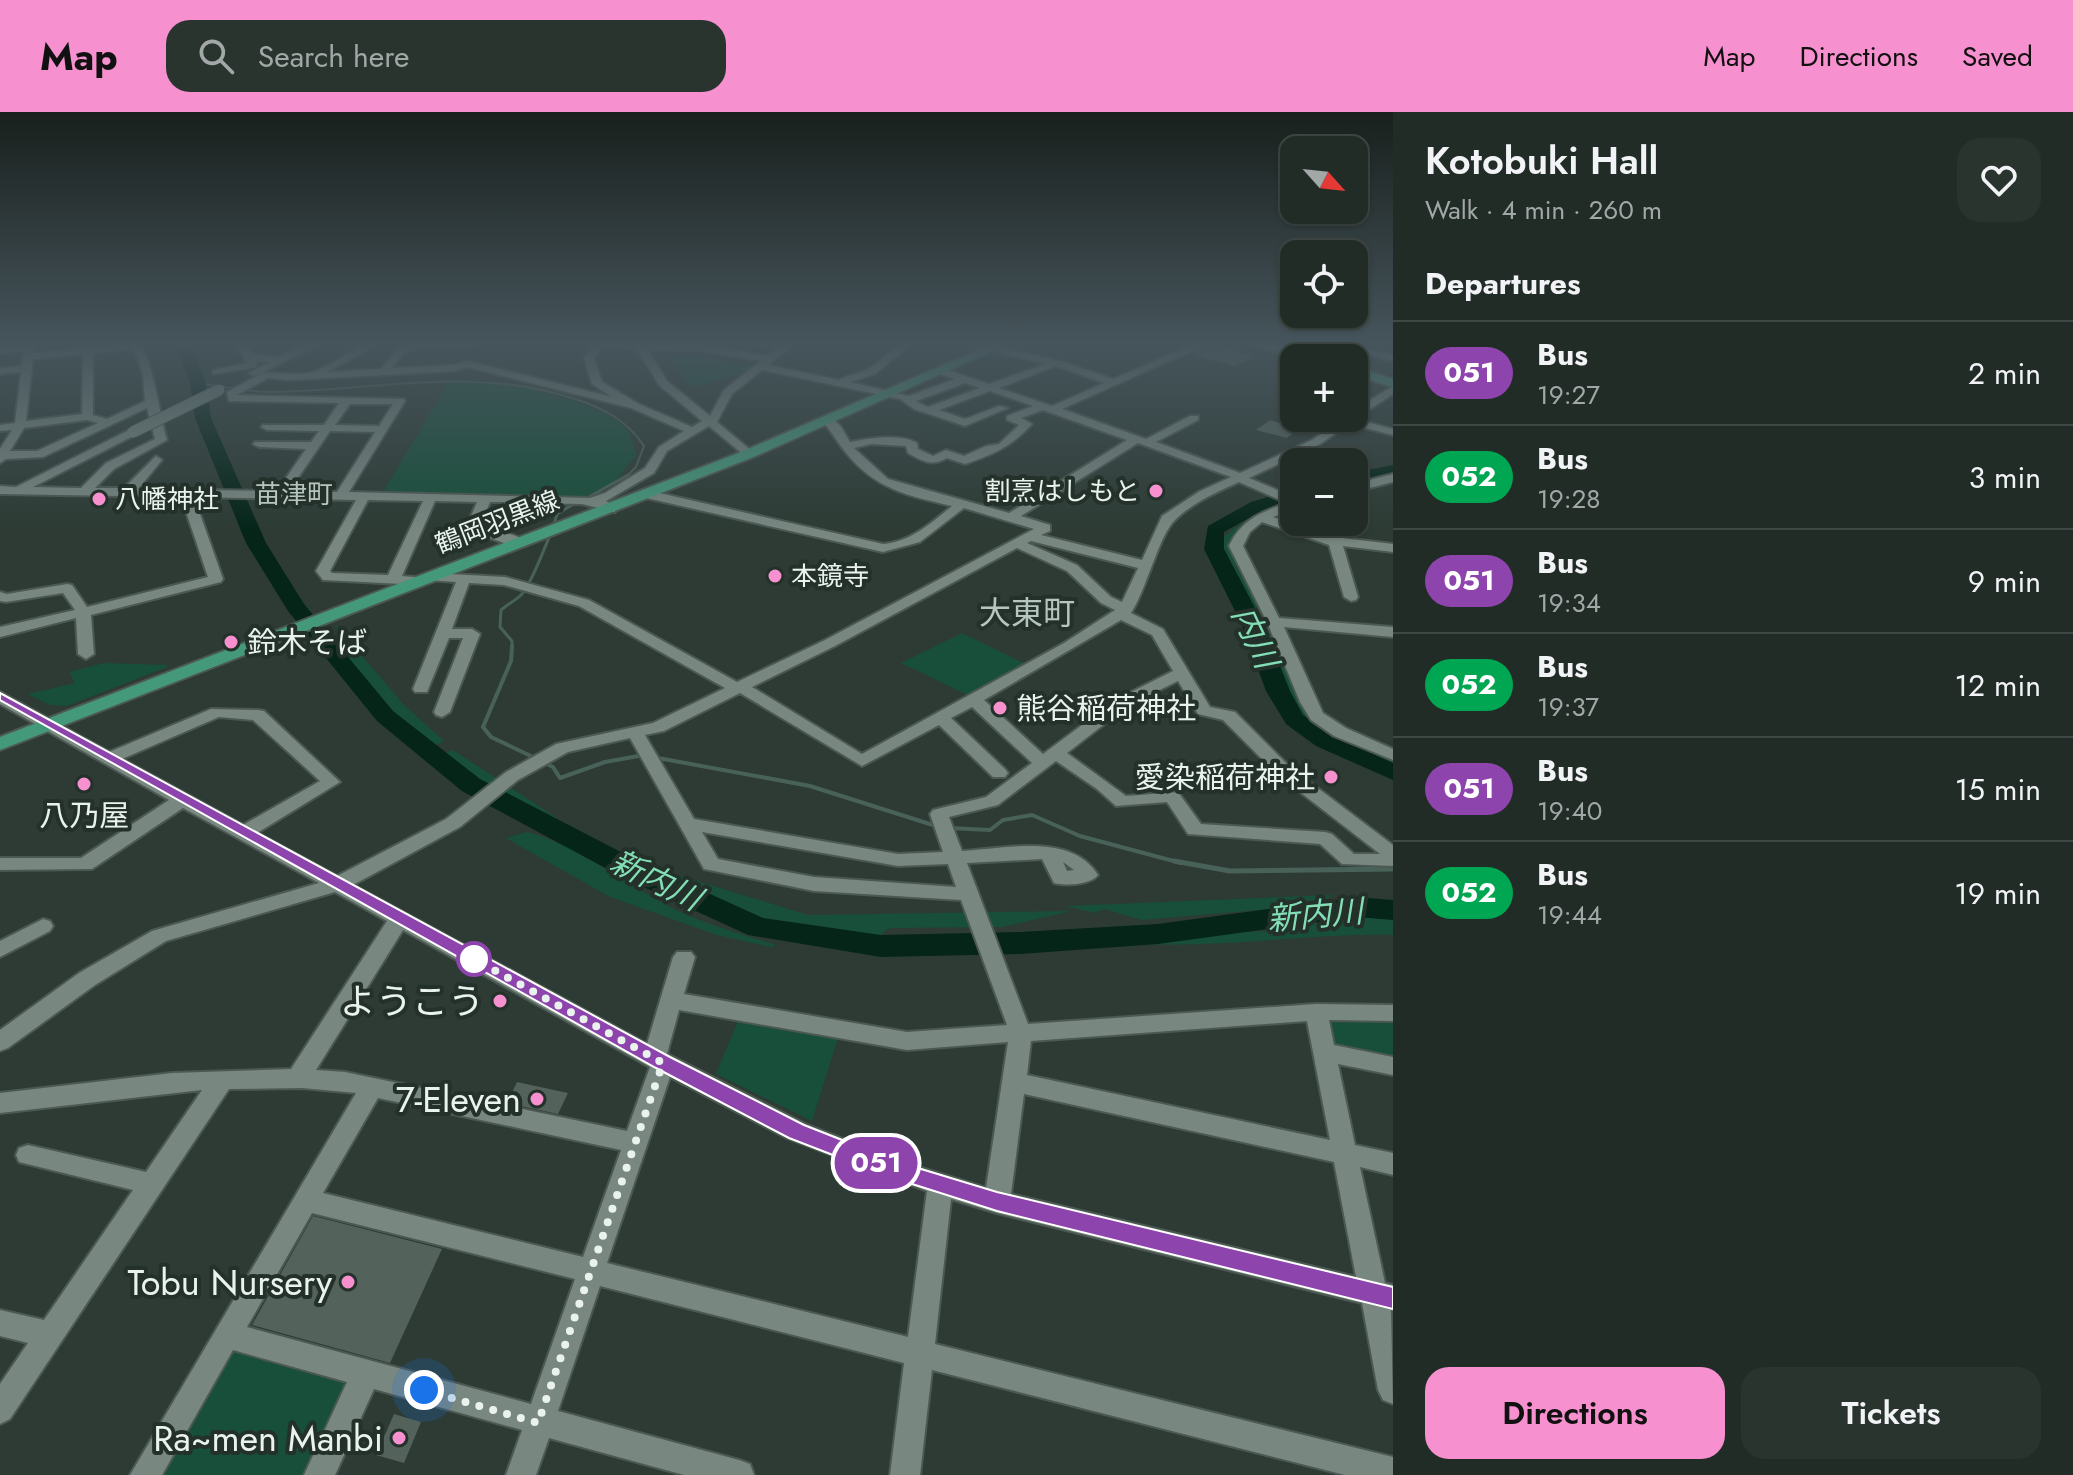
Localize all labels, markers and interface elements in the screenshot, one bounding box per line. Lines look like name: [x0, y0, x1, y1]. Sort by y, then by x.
search box: [166, 20, 726, 92]
text: Map: [40, 29, 118, 84]
icon: search: [194, 34, 238, 78]
text: Search here: [258, 35, 410, 78]
text: Map: [1703, 36, 1755, 77]
text: Directions: [1799, 36, 1918, 77]
text: Saved: [1962, 36, 2033, 77]
text: Kotobuki Hall: [1425, 133, 1658, 188]
north arrow: [1280, 136, 1368, 224]
map controls: [1280, 136, 1368, 536]
button: heart: [1957, 138, 2041, 222]
text: Walk · 4 min · 260 m: [1425, 191, 1662, 229]
button: locate: [1280, 240, 1368, 328]
text: Departures: [1425, 262, 1581, 305]
text: Bus: [1537, 333, 1588, 376]
button: +: [1280, 344, 1368, 432]
text: 051: [1444, 352, 1494, 393]
text: 2 min: [1968, 352, 2041, 395]
text: 19:27: [1537, 376, 1600, 414]
text: Bus: [1537, 437, 1588, 480]
button: −: [1280, 448, 1368, 536]
text: 052: [1442, 456, 1496, 497]
text: 3 min: [1969, 456, 2041, 499]
place label: 割烹はしもと: [985, 472, 1140, 510]
district label: 苗津町: [255, 475, 333, 513]
place label: 八幡神社: [115, 480, 219, 518]
text: 19:28: [1537, 480, 1600, 518]
street label: 鶴岡羽黒線: [430, 481, 564, 563]
marker: 割烹はしもと: [1147, 482, 1165, 500]
marker: 八幡神社: [90, 490, 108, 508]
text: Bus: [1537, 541, 1588, 584]
place label: 本鏡寺: [791, 557, 869, 595]
text: 051: [1444, 560, 1494, 601]
text: 9 min: [1968, 560, 2041, 603]
marker: 本鏡寺: [766, 567, 784, 585]
text: 19:34: [1537, 584, 1601, 622]
district label: 大東町: [979, 590, 1075, 636]
water label: 内川: [1221, 598, 1291, 678]
place label: 鈴木そば: [247, 621, 367, 664]
marker: 鈴木そば: [222, 633, 240, 651]
text: Bus: [1537, 645, 1588, 688]
text: 052: [1442, 664, 1496, 705]
text: 12 min: [1954, 664, 2041, 707]
place label: 熊谷稲荷神社: [1016, 687, 1196, 730]
text: 19:37: [1537, 688, 1599, 726]
marker: 熊谷稲荷神社: [991, 699, 1009, 717]
text: Bus: [1537, 749, 1588, 792]
place label: 愛染稲荷神社: [1135, 756, 1315, 799]
marker: 愛染稲荷神社: [1322, 768, 1340, 786]
text: 051: [1444, 768, 1494, 809]
text: 15 min: [1955, 768, 2041, 811]
marker: 八乃屋: [75, 775, 93, 793]
text: 19:40: [1537, 792, 1602, 830]
place label: 八乃屋: [39, 794, 129, 837]
water label: 新内川: [603, 838, 712, 923]
text: Bus: [1537, 853, 1588, 896]
text: 052: [1442, 872, 1496, 913]
text: 19 min: [1954, 872, 2041, 915]
water label: 新内川: [1265, 888, 1368, 942]
text: 19:44: [1537, 896, 1602, 934]
unlabelled marker: [457, 942, 491, 976]
place label: ようこう: [340, 975, 484, 1027]
marker: ようこう: [491, 992, 509, 1010]
place label: 7-Eleven: [396, 1073, 521, 1125]
marker: 7-Eleven: [528, 1090, 546, 1108]
line badge: 051: [830, 1137, 922, 1189]
text: 051: [851, 1142, 901, 1183]
place label: Tobu Nursery: [128, 1256, 332, 1308]
marker: Tobu Nursery: [339, 1273, 357, 1291]
button: Directions: [1425, 1367, 1725, 1459]
button: Tickets: [1741, 1367, 2041, 1459]
your location: [404, 1370, 444, 1410]
place label: Ra~men Manbi: [153, 1412, 383, 1464]
marker: Ra~men Manbi: [390, 1429, 408, 1447]

